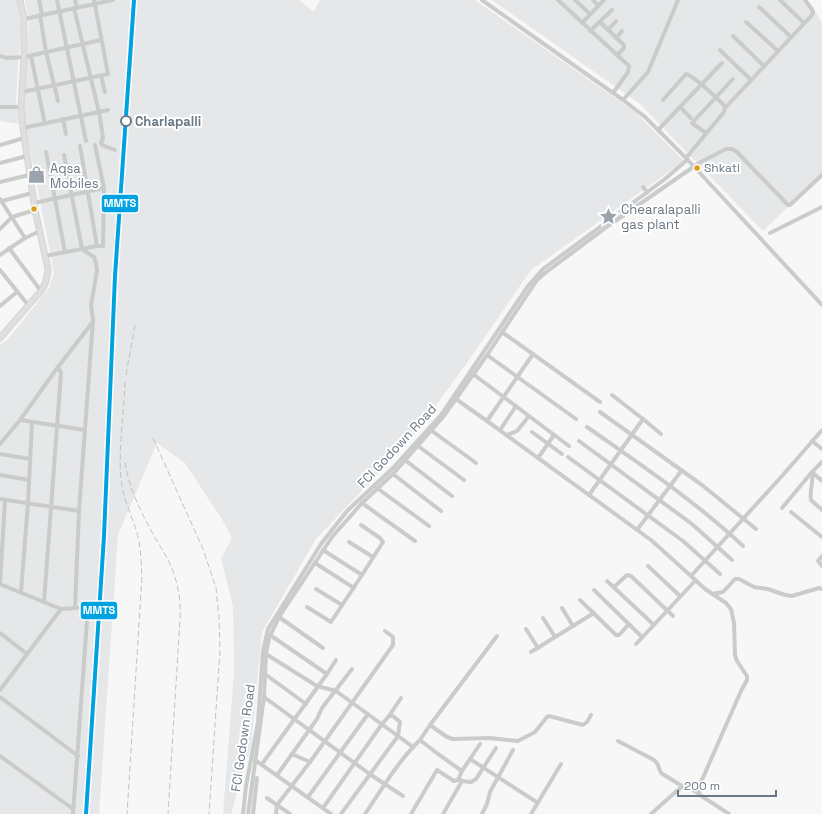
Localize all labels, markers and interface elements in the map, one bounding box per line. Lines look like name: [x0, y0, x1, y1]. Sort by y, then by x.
place label: Charlapalli: [135, 113, 201, 130]
marker: Charlapalli: [120, 115, 132, 127]
place label: Aqsa Mobiles: [50, 160, 99, 192]
place label: Shkati: [704, 160, 740, 176]
marker: Shkati: [692, 163, 702, 173]
shop icon: Aqsa Mobiles: [27, 165, 47, 185]
line badge: MMTS: [101, 194, 139, 213]
text: MMTS: [104, 196, 137, 210]
place label: Chearalapalli gas plant: [621, 201, 701, 233]
unlabelled marker: [29, 204, 39, 214]
place icon: Chearalapalli gas plant: [598, 206, 618, 226]
street label: FCI Godown Road: [354, 401, 440, 491]
line badge: MMTS: [80, 601, 118, 620]
text: MMTS: [83, 603, 116, 617]
street label: FCI Godown Road: [227, 683, 259, 793]
scale bar: [678, 772, 776, 798]
text: 200 m: [684, 778, 720, 794]

